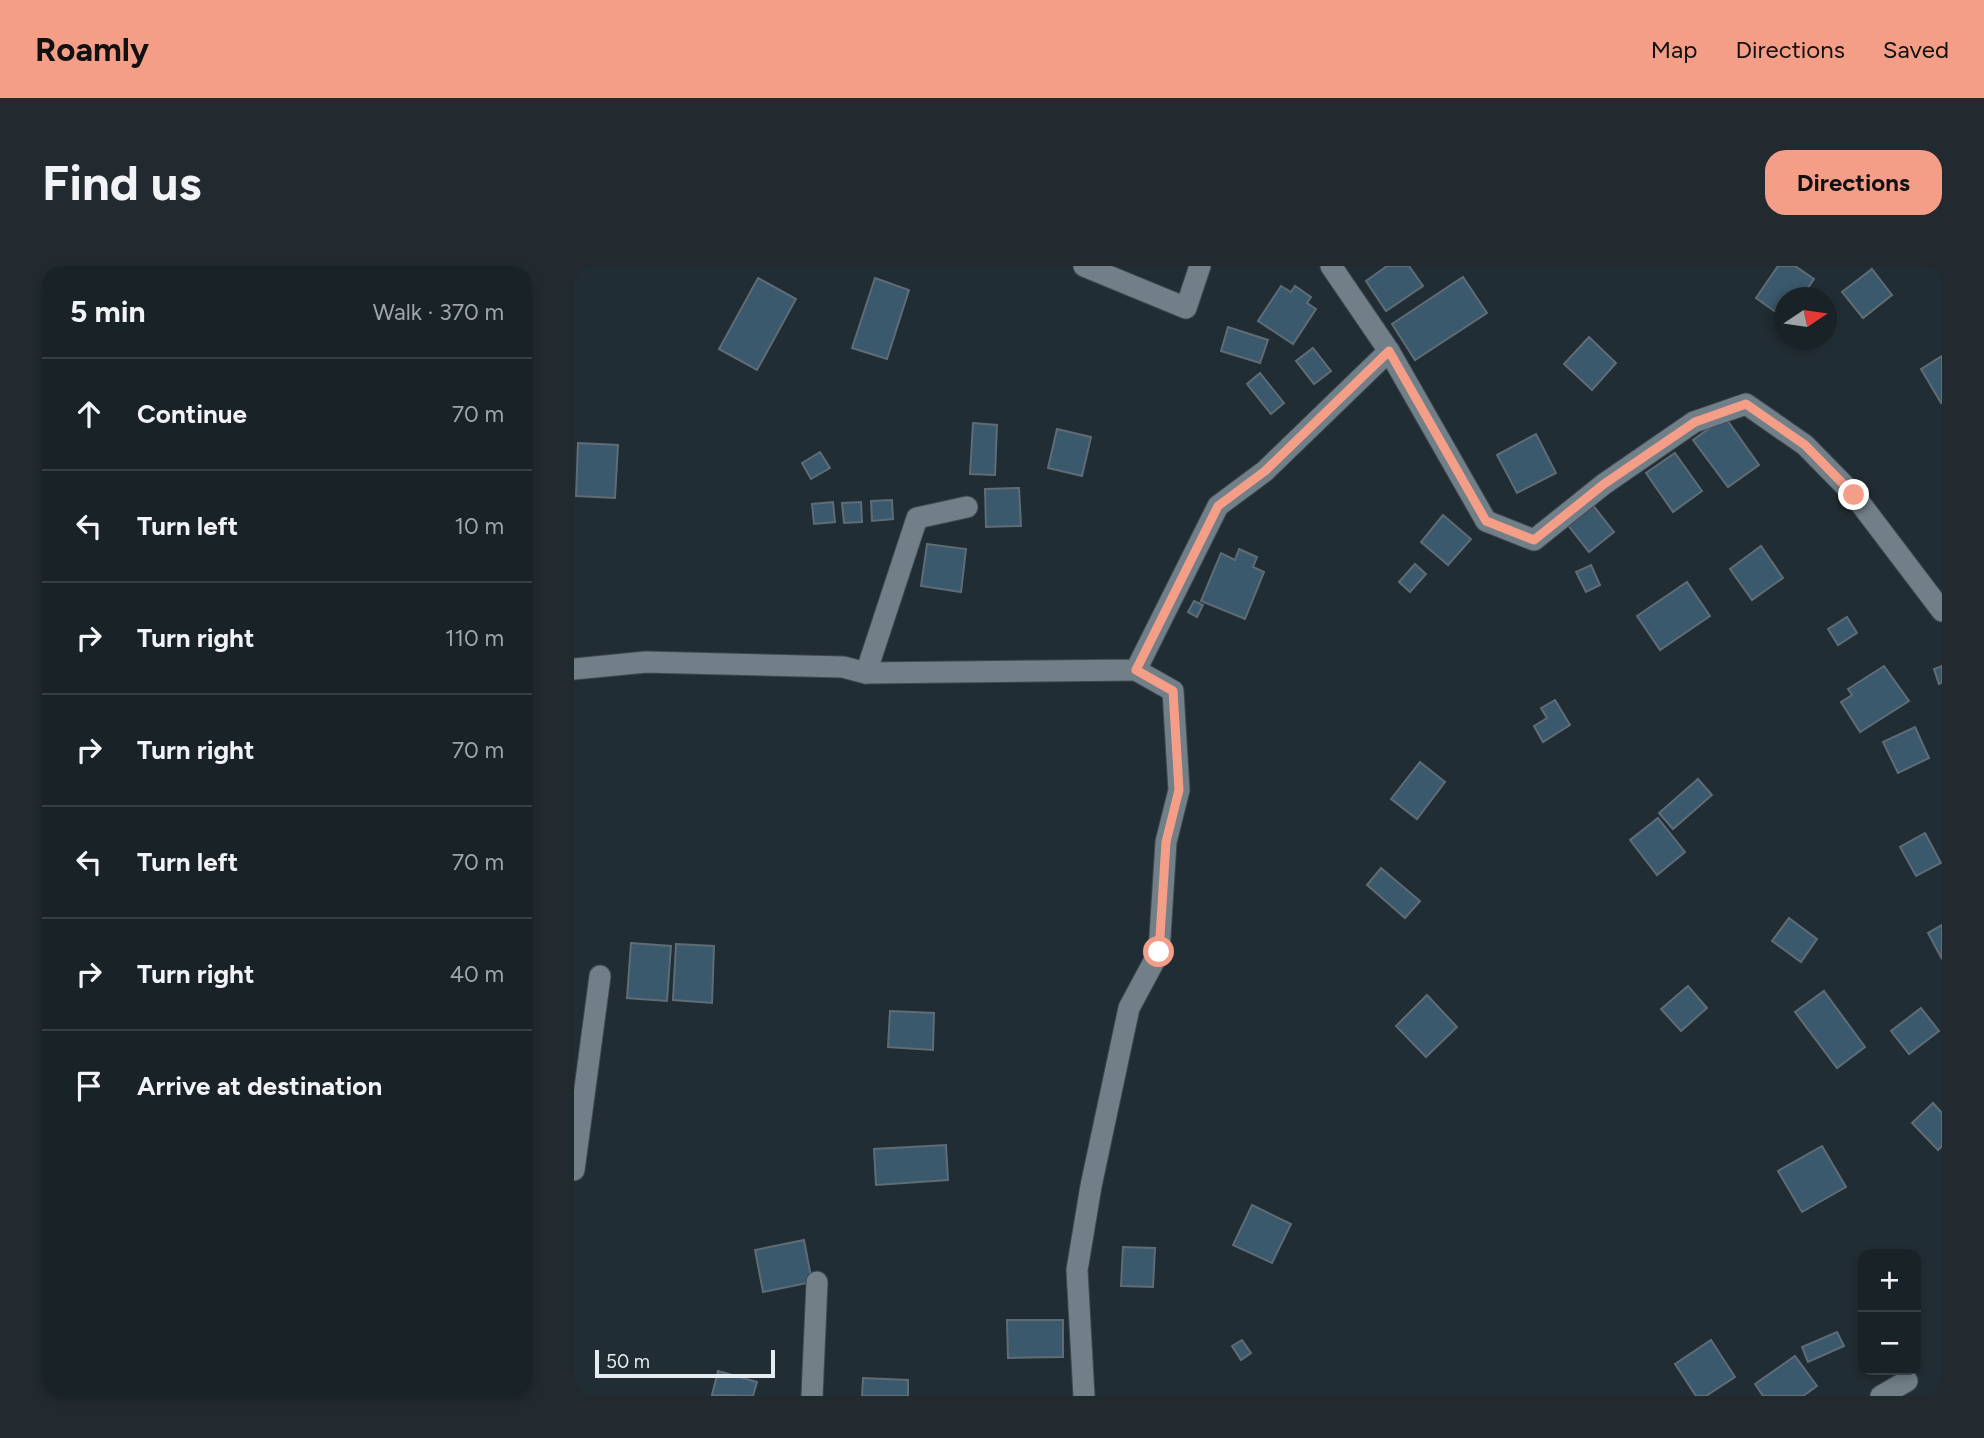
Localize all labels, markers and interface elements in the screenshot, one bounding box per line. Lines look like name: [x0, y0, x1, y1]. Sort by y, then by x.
text: Roamly: [35, 30, 149, 69]
text: Map: [1651, 35, 1697, 64]
text: Directions: [1735, 35, 1845, 64]
text: Saved: [1883, 35, 1949, 64]
button: Directions: [1765, 150, 1942, 215]
text: Find us: [42, 153, 201, 212]
north arrow: [1774, 287, 1837, 350]
text: 5 min: [70, 293, 146, 330]
text: Walk · 370 m: [373, 298, 504, 326]
icon: ahead: [70, 395, 108, 433]
text: Continue: [137, 398, 247, 430]
text: 70 m: [452, 400, 504, 428]
route end: [1838, 479, 1869, 510]
icon: left: [70, 507, 108, 545]
text: Turn left: [137, 510, 238, 542]
text: 10 m: [455, 512, 504, 540]
icon: right: [70, 619, 108, 657]
text: Turn right: [137, 622, 254, 654]
text: 110 m: [445, 624, 504, 652]
icon: right: [70, 731, 108, 769]
text: Turn right: [137, 734, 254, 766]
text: 70 m: [452, 736, 504, 764]
icon: left: [70, 843, 108, 881]
text: Turn left: [137, 846, 238, 878]
text: 70 m: [452, 848, 504, 876]
route start: [1143, 936, 1174, 967]
icon: right: [70, 955, 108, 993]
text: Turn right: [137, 958, 254, 990]
text: 40 m: [450, 960, 504, 988]
icon: arrive: [70, 1067, 108, 1105]
text: Arrive at destination: [137, 1070, 382, 1102]
map controls: [1858, 1249, 1921, 1375]
button: +: [1858, 1249, 1921, 1312]
button: −: [1858, 1312, 1921, 1375]
scale bar: [595, 1347, 775, 1379]
text: 50 m: [606, 1350, 650, 1373]

